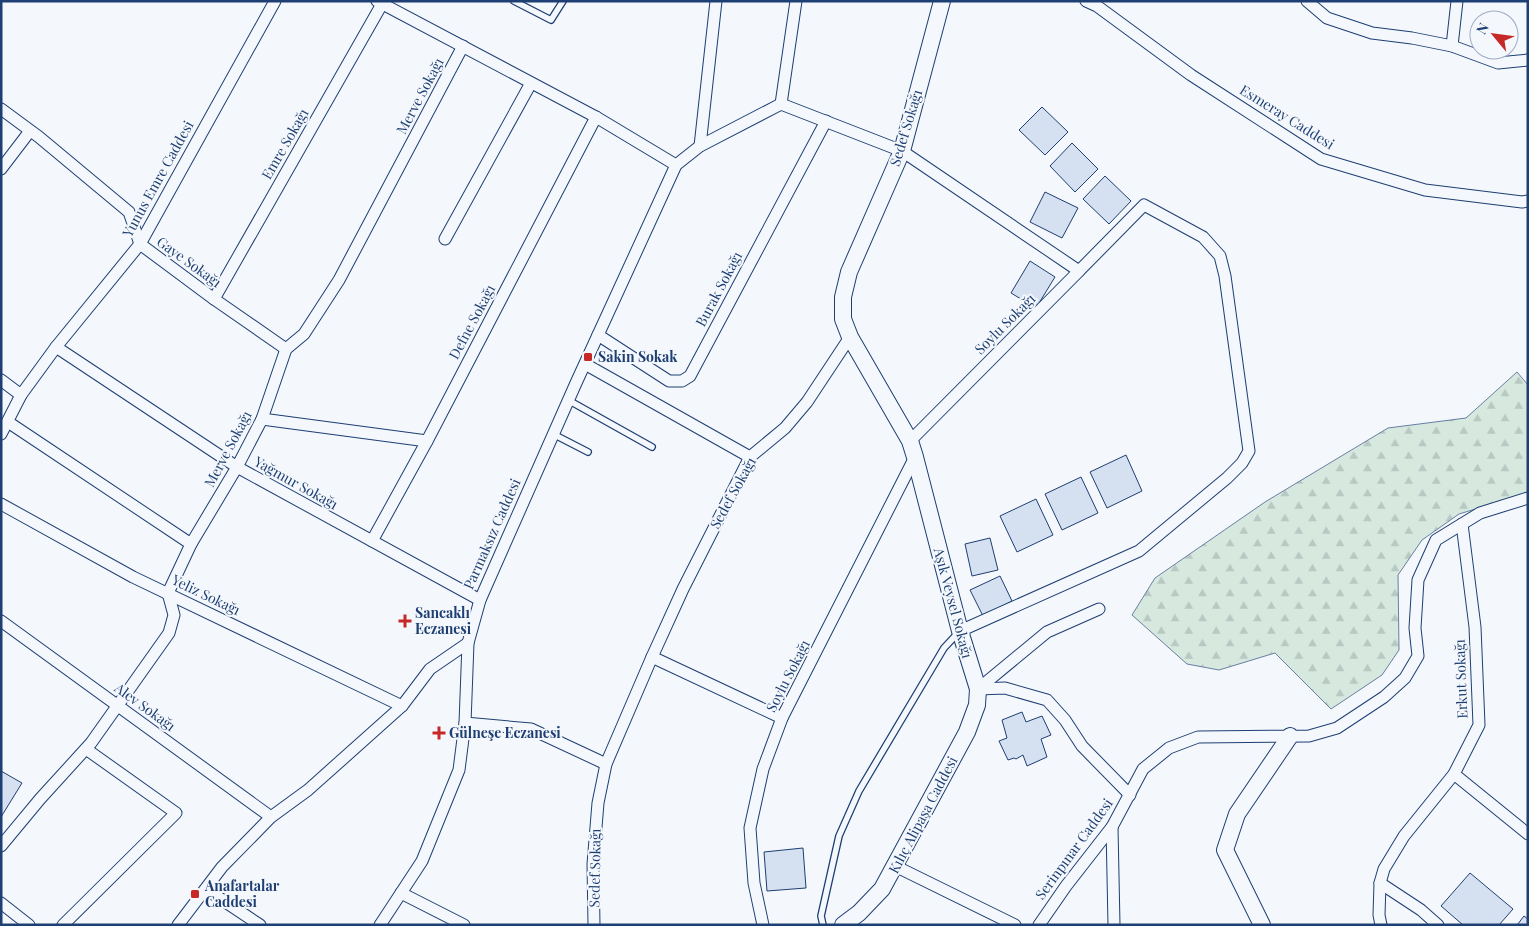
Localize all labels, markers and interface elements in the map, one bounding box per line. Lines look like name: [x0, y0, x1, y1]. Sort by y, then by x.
north arrow: [1469, 10, 1519, 60]
text: N: [1471, 19, 1493, 37]
street label: Merve Sokağı: [392, 54, 448, 137]
street label: Esmeray Caddesi: [1236, 80, 1338, 153]
street label: Sedef Sokağı: [885, 87, 926, 168]
street label: Emre Sokağı: [257, 105, 312, 183]
street label: Yunus Emre Caddesi: [117, 117, 197, 241]
street label: Gaye Sokağı: [153, 232, 225, 291]
street label: Burak Sokağı: [691, 248, 746, 330]
street label: Defne Sokağı: [444, 281, 499, 362]
street label: Soylu Sokağı: [970, 289, 1039, 358]
place label: Sakin Sokak: [598, 347, 678, 366]
marker: Sakin Sokak: [582, 351, 594, 363]
street label: Merve Sokağı: [200, 407, 256, 490]
street label: Yağmur Sokağı: [250, 451, 341, 513]
street label: Sedef Sokağı: [705, 454, 760, 532]
street label: Parmaksız Caddesi: [459, 475, 524, 592]
street label: Aşık Veysel Sokağı: [929, 545, 977, 660]
street label: Yeliz Sokağı: [168, 569, 244, 619]
place label: Sancaklı Eczanesi: [415, 603, 472, 638]
marker: Sancaklı Eczanesi: [399, 615, 411, 627]
street label: Soylu Sokağı: [761, 636, 814, 715]
street label: Erkut Sokağı: [1450, 639, 1471, 719]
street label: Alev Sokağı: [110, 678, 180, 735]
place label: Gülneşe Eczanesi: [449, 723, 561, 742]
marker: Gülneşe Eczanesi: [433, 727, 445, 739]
street label: Kılıç Alipaşa Caddesi: [884, 753, 961, 877]
street label: Serinpınar Caddesi: [1030, 794, 1117, 903]
street label: Sedef Sokağı: [584, 828, 605, 908]
place label: Anafartalar Caddesi: [204, 876, 280, 911]
marker: Anafartalar Caddesi: [189, 888, 201, 900]

